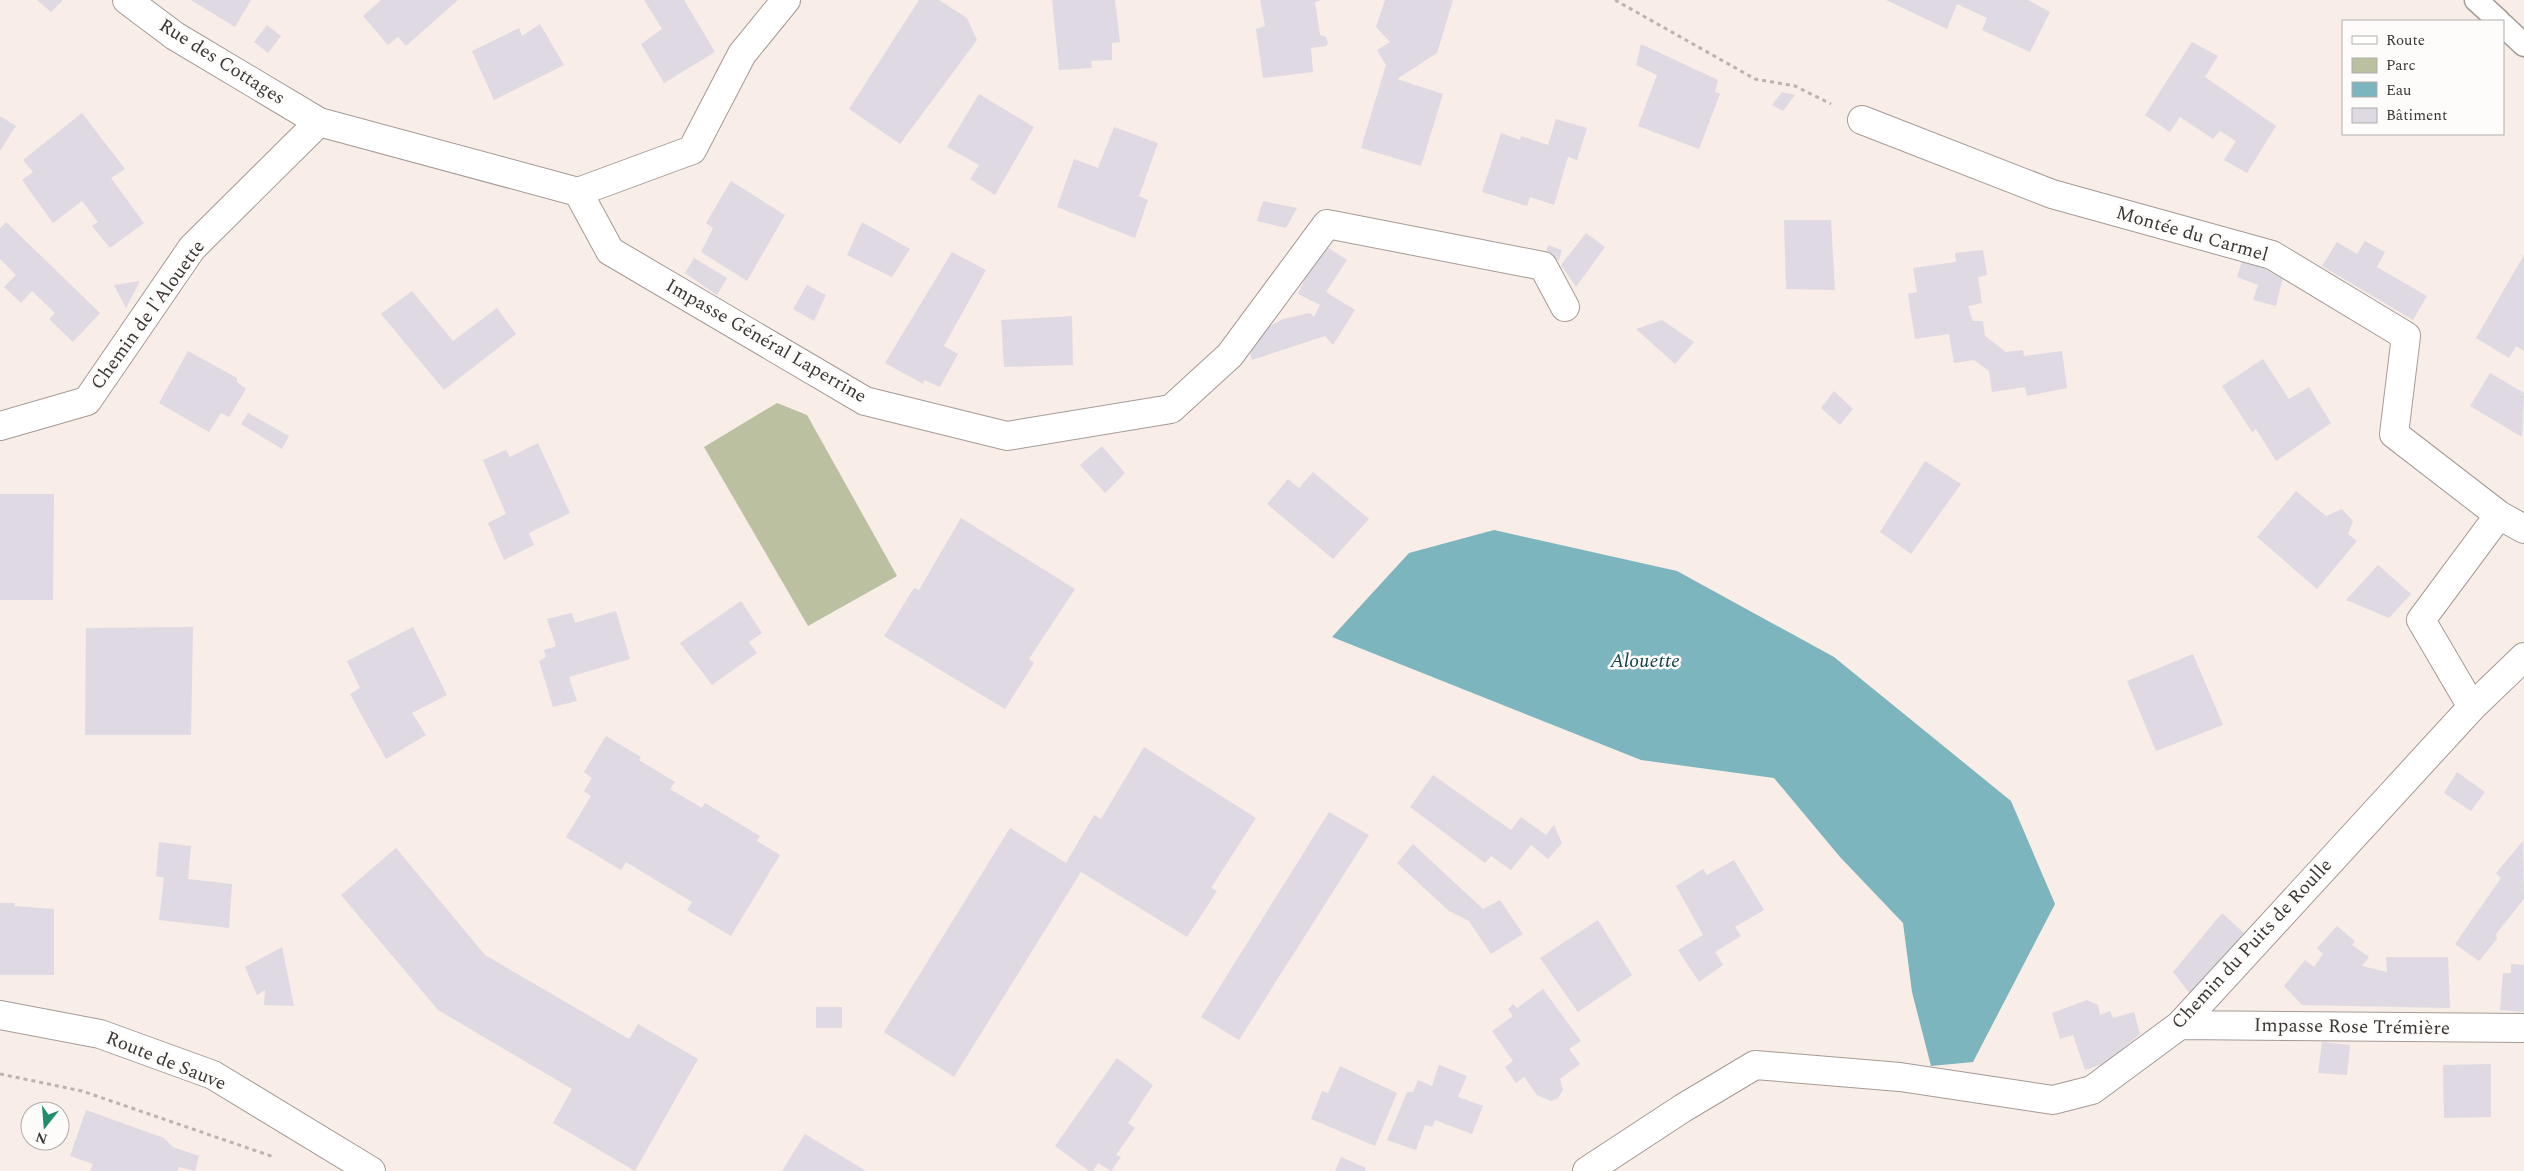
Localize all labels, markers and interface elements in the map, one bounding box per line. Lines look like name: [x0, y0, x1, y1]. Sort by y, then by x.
street label: Rue des Cottages: [153, 11, 291, 113]
legend: [2342, 20, 2504, 135]
text: Route: [2386, 29, 2425, 52]
text: Parc: [2386, 54, 2416, 77]
text: Eau: [2386, 79, 2412, 102]
text: Bâtiment: [2386, 104, 2447, 127]
street label: Montée du Carmel: [2112, 198, 2272, 270]
street label: Chemin de l'Alouette: [84, 234, 212, 396]
street label: Impasse Général Laperrine: [660, 271, 872, 411]
water label: Alouette: [1609, 646, 1680, 676]
street label: Chemin du Puits de Roulle: [2165, 852, 2339, 1036]
street label: Impasse Rose Trémière: [2254, 1011, 2450, 1043]
street label: Route de Sauve: [101, 1024, 231, 1098]
north arrow: [20, 1101, 70, 1151]
text: N: [33, 1126, 50, 1150]

